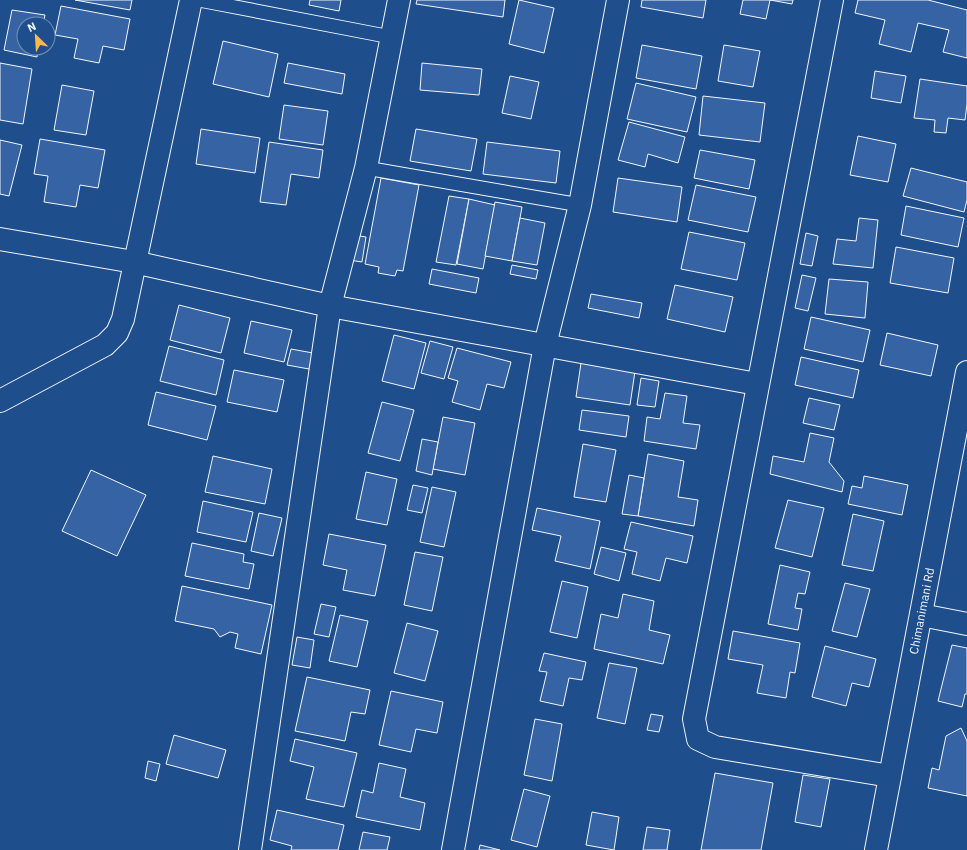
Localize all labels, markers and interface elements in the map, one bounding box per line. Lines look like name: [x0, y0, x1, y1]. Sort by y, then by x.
north arrow: [16, 16, 56, 56]
text: N: [25, 19, 38, 35]
street label: Chimanimani Rd: [906, 566, 937, 656]

